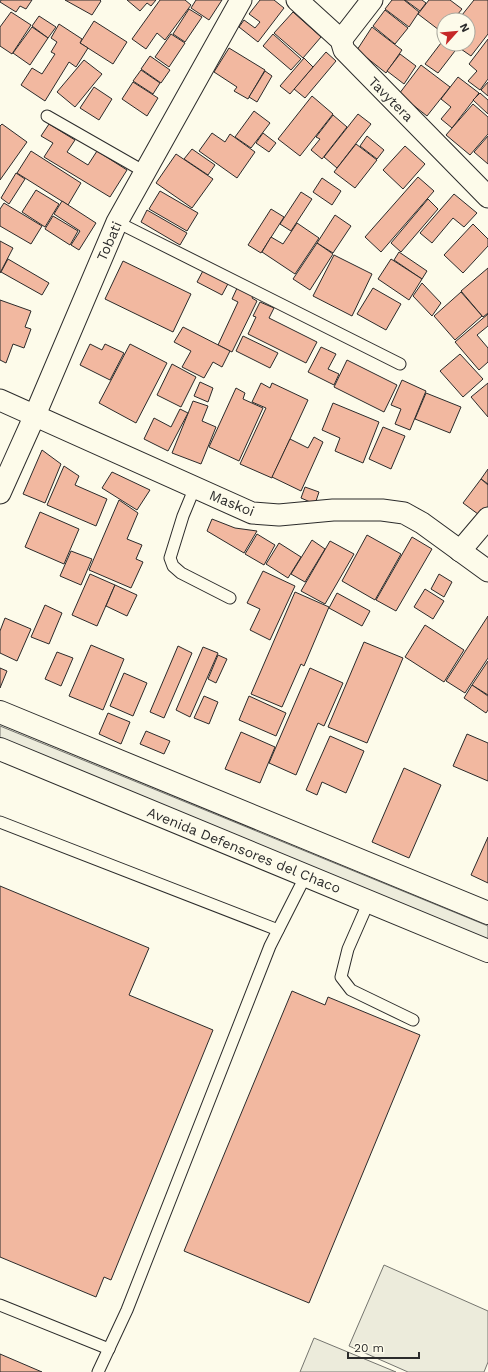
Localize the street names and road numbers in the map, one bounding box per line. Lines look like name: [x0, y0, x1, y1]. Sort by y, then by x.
street label: Tavytera: [365, 73, 417, 125]
street label: Tobati: [93, 219, 125, 263]
street label: Maskoi: [207, 487, 257, 519]
street label: Avenida Defensores del Chaco: [145, 804, 343, 896]

